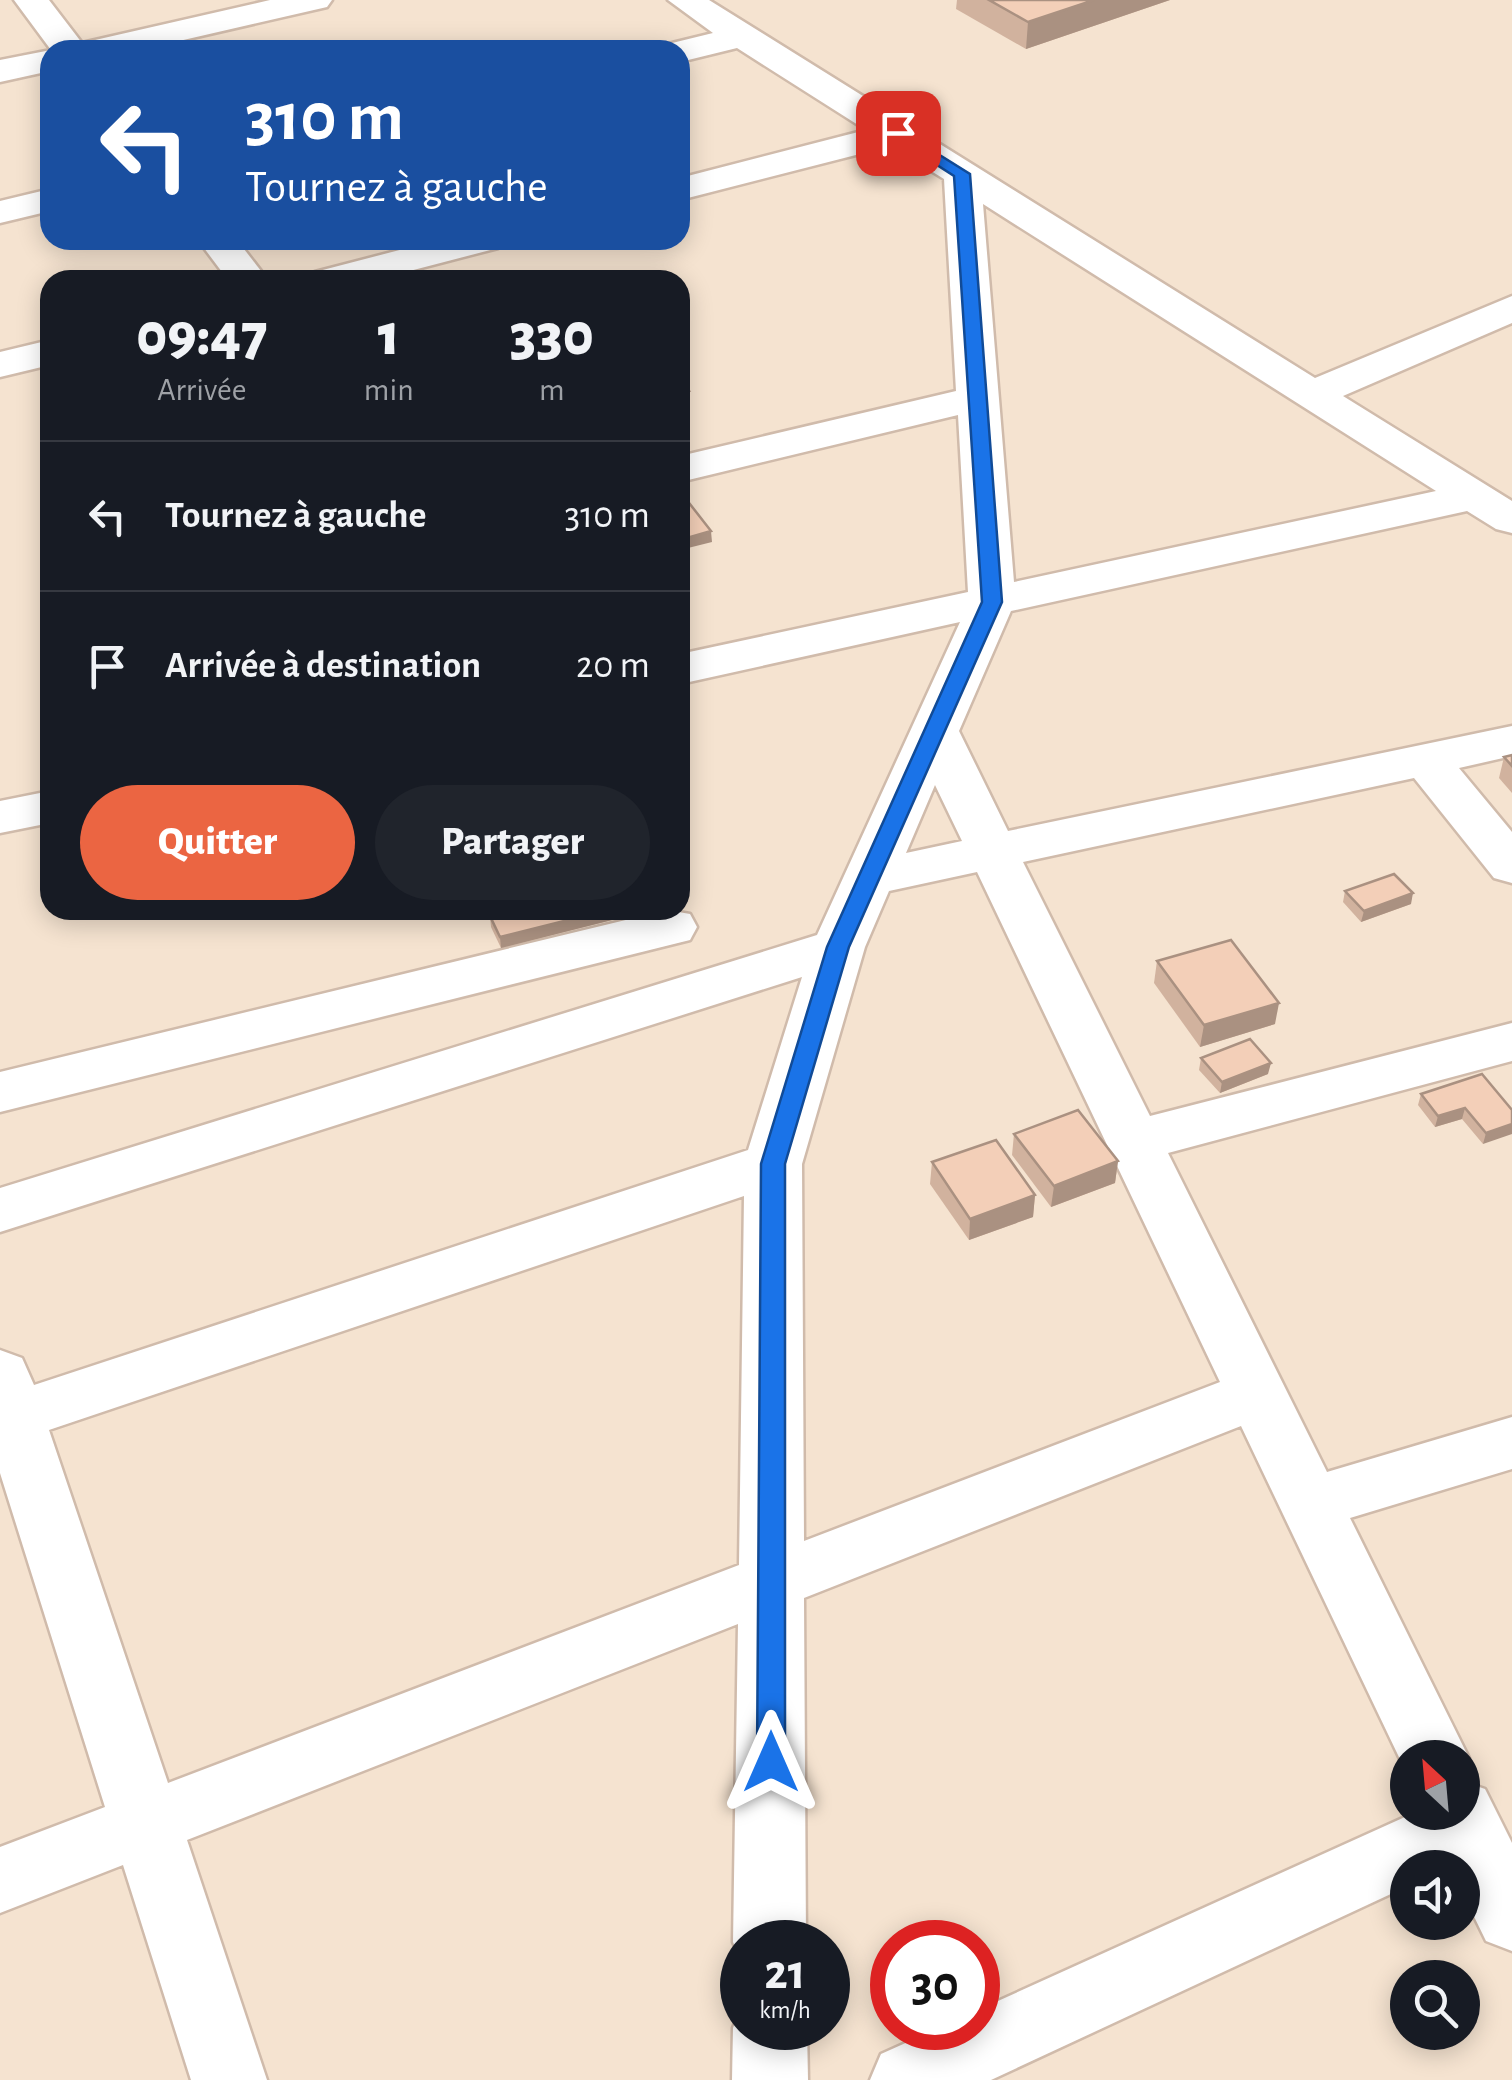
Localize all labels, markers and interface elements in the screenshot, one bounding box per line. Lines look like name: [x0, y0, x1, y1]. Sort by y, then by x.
icon: left: [80, 80, 210, 210]
text: 310 m: [245, 83, 404, 153]
pin: [856, 91, 941, 176]
icon: arrive: [871, 106, 926, 161]
text: Tournez à gauche: [245, 165, 548, 210]
text: 09:47: [136, 306, 268, 366]
text: 1: [378, 306, 400, 366]
text: 330: [510, 306, 594, 366]
text: Arrivée: [157, 374, 246, 406]
text: min: [364, 374, 414, 406]
text: m: [539, 374, 565, 406]
icon: left: [80, 489, 135, 544]
text: Tournez à gauche: [165, 497, 427, 535]
text: 310 m: [565, 497, 650, 535]
icon: arrive: [80, 639, 135, 694]
text: Arrivée à destination: [165, 647, 481, 685]
text: 20 m: [576, 647, 650, 685]
button: Quitter: [80, 785, 355, 900]
button: Partager: [375, 785, 650, 900]
position arrow: [719, 1710, 823, 1814]
north arrow: [1390, 1740, 1480, 1830]
map controls: [1390, 1740, 1480, 2050]
button: sound: [1390, 1850, 1480, 1940]
speed limit sign: 30: [870, 1920, 1000, 2050]
text: 21: [764, 1948, 806, 1998]
button: search: [1390, 1960, 1480, 2050]
text: km/h: [759, 1998, 811, 2023]

